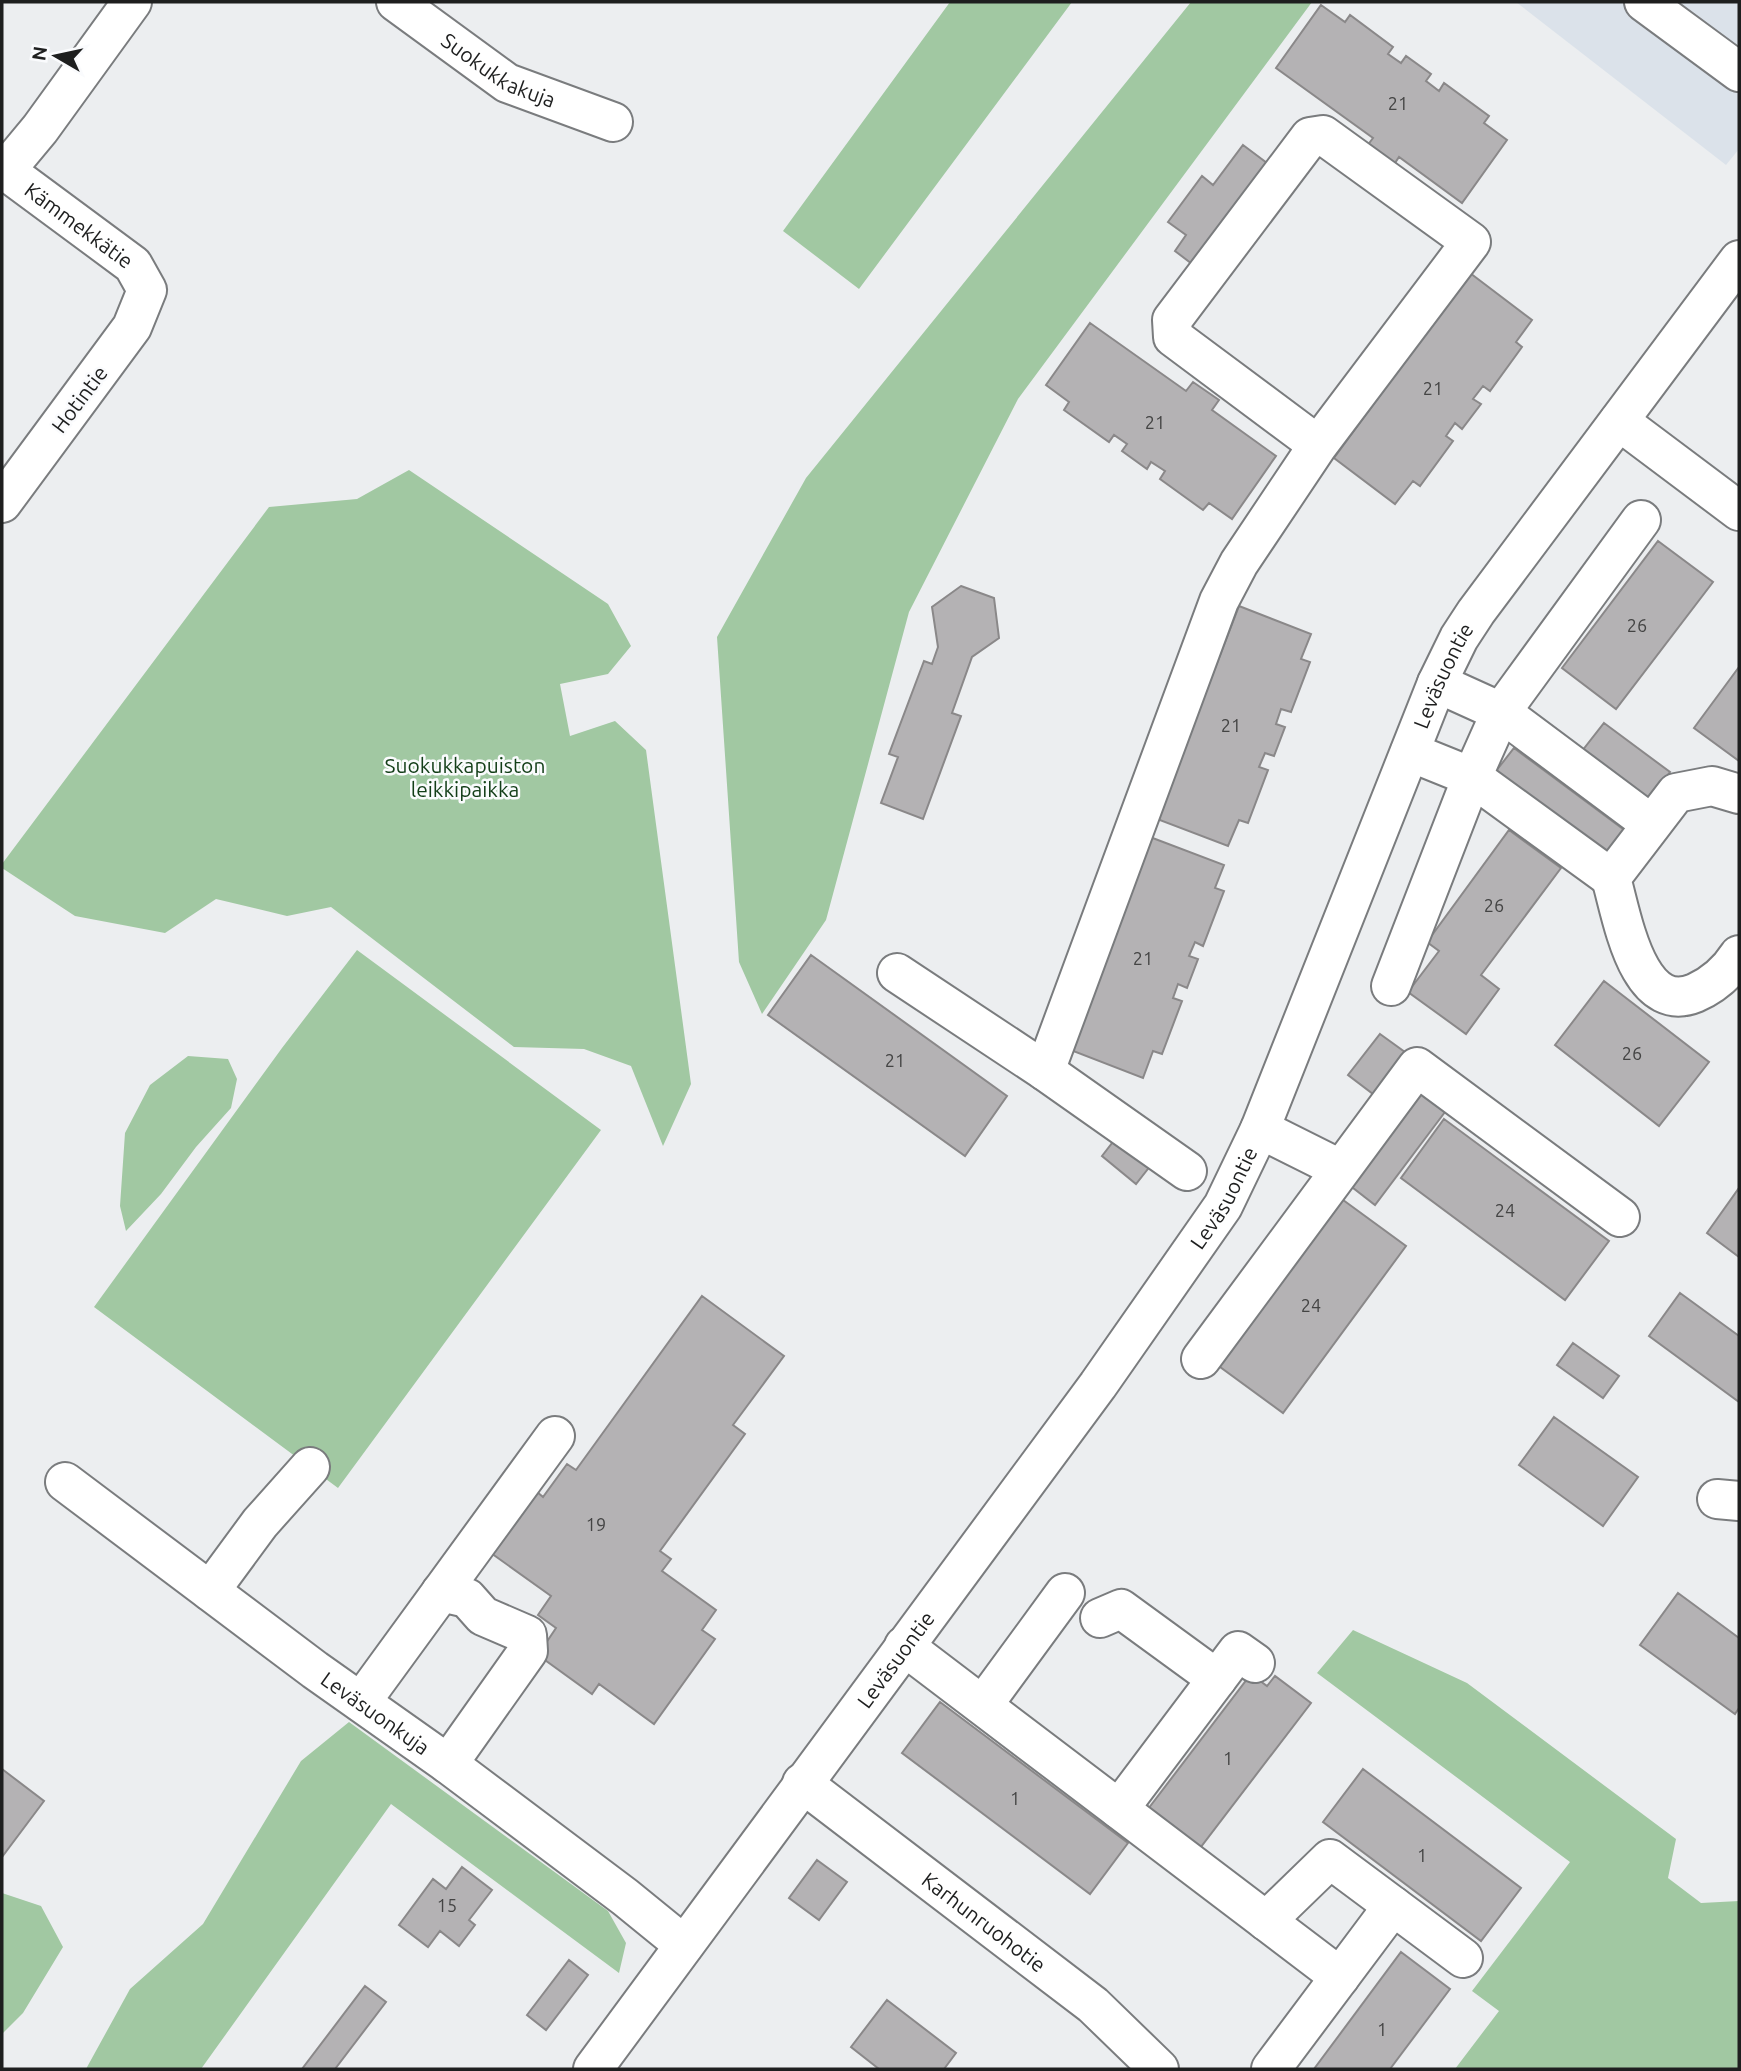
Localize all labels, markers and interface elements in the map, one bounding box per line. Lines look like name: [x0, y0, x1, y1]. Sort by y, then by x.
north arrow: [21, 21, 91, 91]
street label: Suokukkakuja: [437, 28, 559, 112]
text: N: [27, 45, 51, 62]
house number: 21: [1388, 93, 1408, 113]
street label: Kämmekkätie: [20, 177, 138, 273]
street label: Hotintie: [46, 361, 112, 437]
house number: 21: [1423, 378, 1443, 398]
house number: 21: [1145, 412, 1165, 432]
house number: 26: [1627, 615, 1647, 635]
street label: Leväsuontie: [1408, 618, 1478, 732]
house number: 21: [1221, 715, 1241, 735]
park label: Suokukkapuiston leikkipaikka: [385, 753, 545, 801]
house number: 26: [1484, 895, 1504, 915]
house number: 21: [1133, 948, 1153, 968]
house number: 26: [1622, 1043, 1642, 1063]
house number: 21: [885, 1050, 905, 1070]
street label: Leväsuontie: [1185, 1143, 1262, 1253]
house number: 24: [1495, 1200, 1515, 1220]
house number: 24: [1301, 1295, 1321, 1315]
house number: 19: [586, 1514, 606, 1534]
street label: Leväsuontie: [852, 1607, 939, 1712]
street label: Leväsuonkuja: [317, 1666, 434, 1759]
house number: 1: [1223, 1748, 1233, 1768]
house number: 1: [1010, 1788, 1020, 1808]
house number: 1: [1417, 1845, 1427, 1865]
street label: Karhunruohotie: [918, 1867, 1051, 1977]
house number: 15: [437, 1895, 457, 1915]
house number: 1: [1377, 2019, 1387, 2039]

